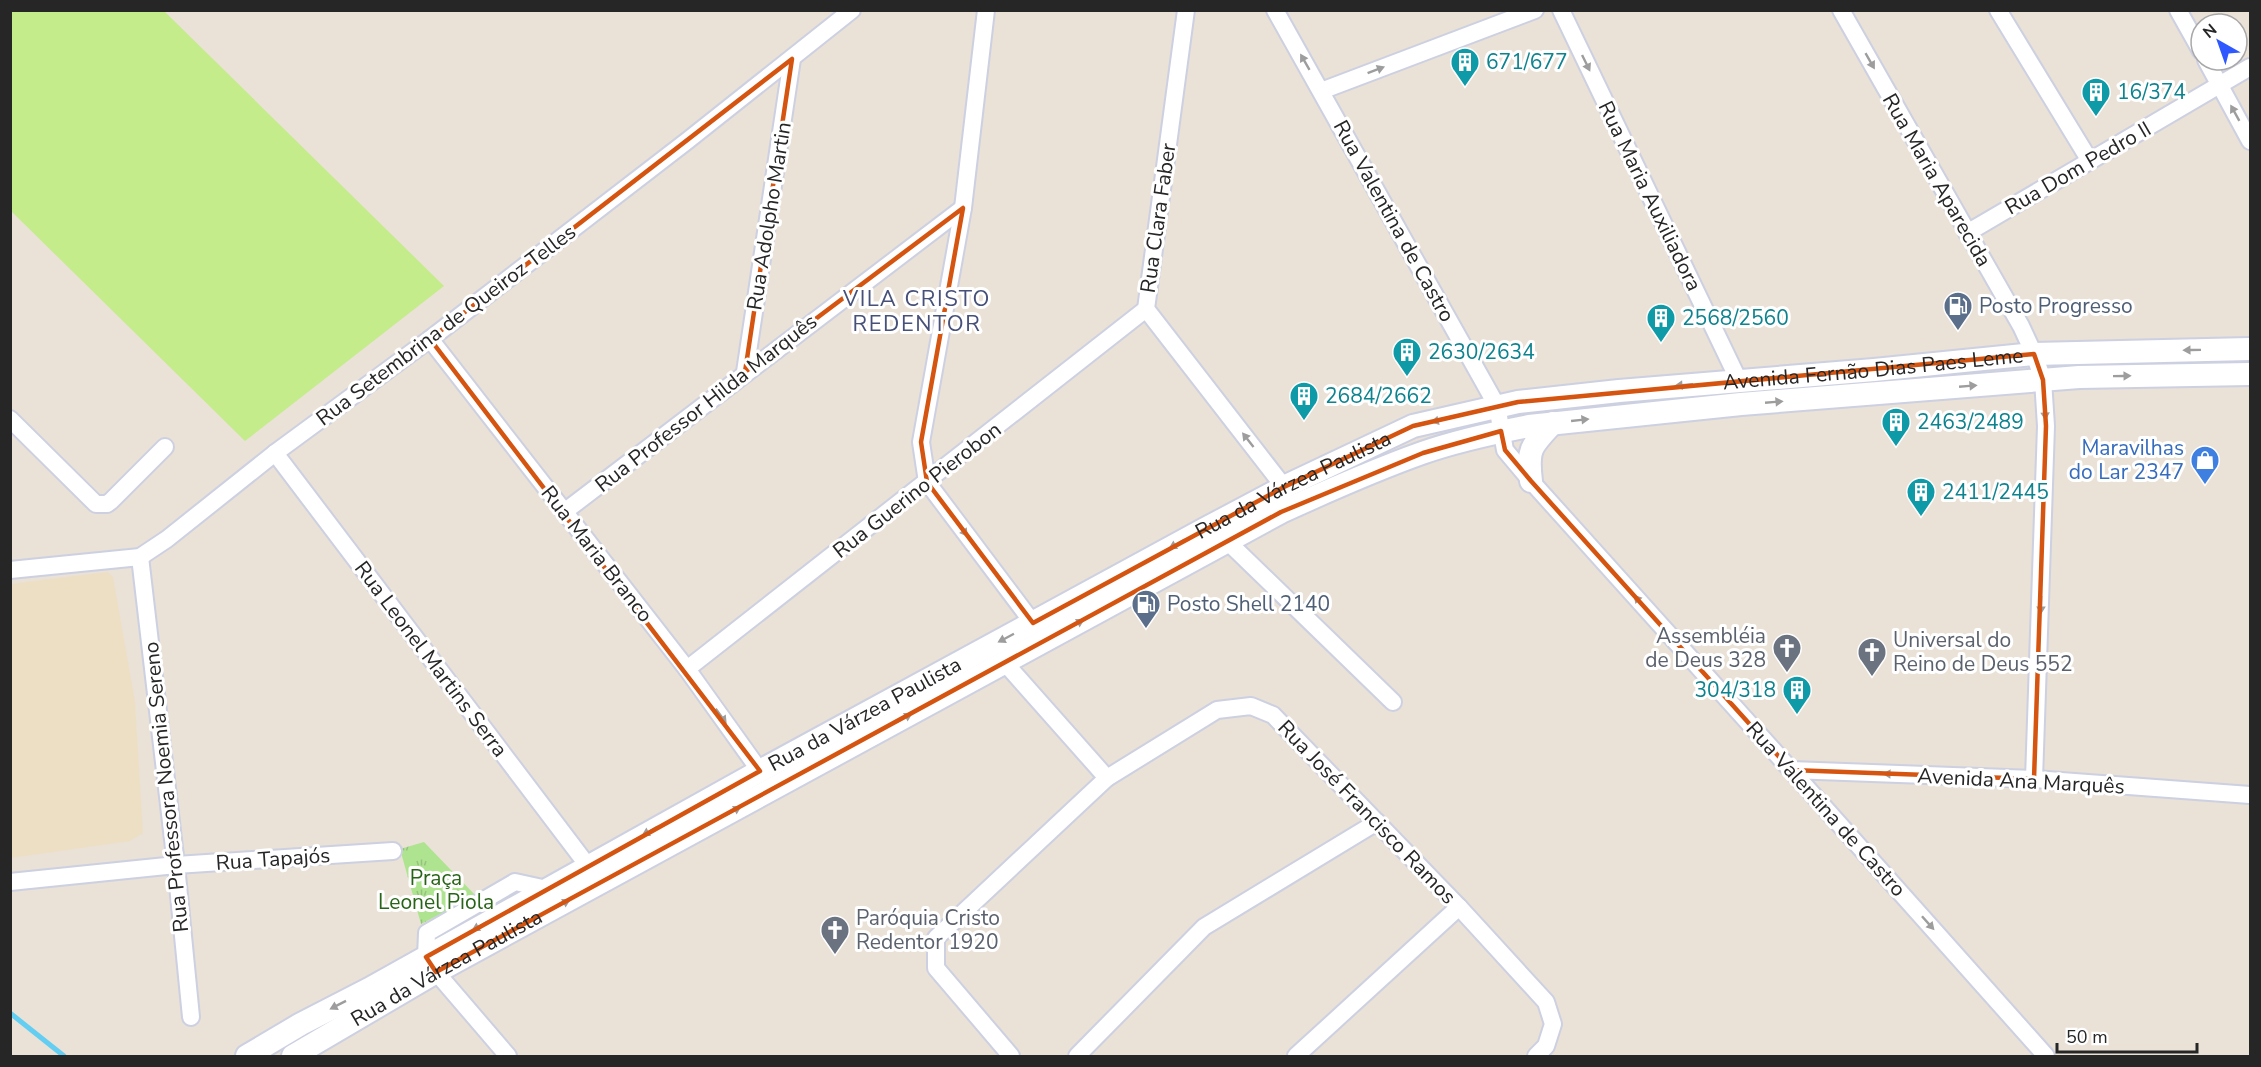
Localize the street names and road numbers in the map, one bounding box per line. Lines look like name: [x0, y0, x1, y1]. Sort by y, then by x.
street label: Rua Maria Aparecida: [1876, 88, 1998, 272]
street label: Rua Maria Auxiliadora: [1592, 96, 1708, 296]
street label: Rua Valentina de Castro: [1327, 115, 1461, 327]
street label: Rua Dom Pedro II: [2000, 115, 2156, 221]
street label: Rua Adolpho Martin: [740, 120, 798, 312]
street label: Rua Clara Faber: [1134, 141, 1182, 295]
street label: Rua Setembrina de Queiroz Telles: [310, 218, 582, 432]
street label: Rua Professor Hilda Marquês: [589, 307, 823, 499]
street label: Avenida Fernão Dias Paes Leme: [1722, 341, 2025, 396]
street label: Rua Guerino Pierobon: [827, 415, 1007, 565]
street label: Rua da Várzea Paulista: [1190, 424, 1396, 546]
street label: Rua Maria Branco: [535, 480, 659, 628]
street label: Rua Leonel Martins Serra: [348, 555, 514, 763]
street label: Rua Professora Noemia Sereno: [137, 640, 195, 934]
street label: Rua da Várzea Paulista: [763, 650, 966, 778]
street label: Rua José Francisco Ramos: [1272, 714, 1462, 910]
street label: Rua Valentina de Castro: [1740, 715, 1912, 903]
street label: Avenida Ana Marquês: [1917, 762, 2125, 800]
street label: Rua Tapajós: [215, 841, 331, 877]
street label: Rua da Várzea Paulista: [346, 903, 547, 1033]

